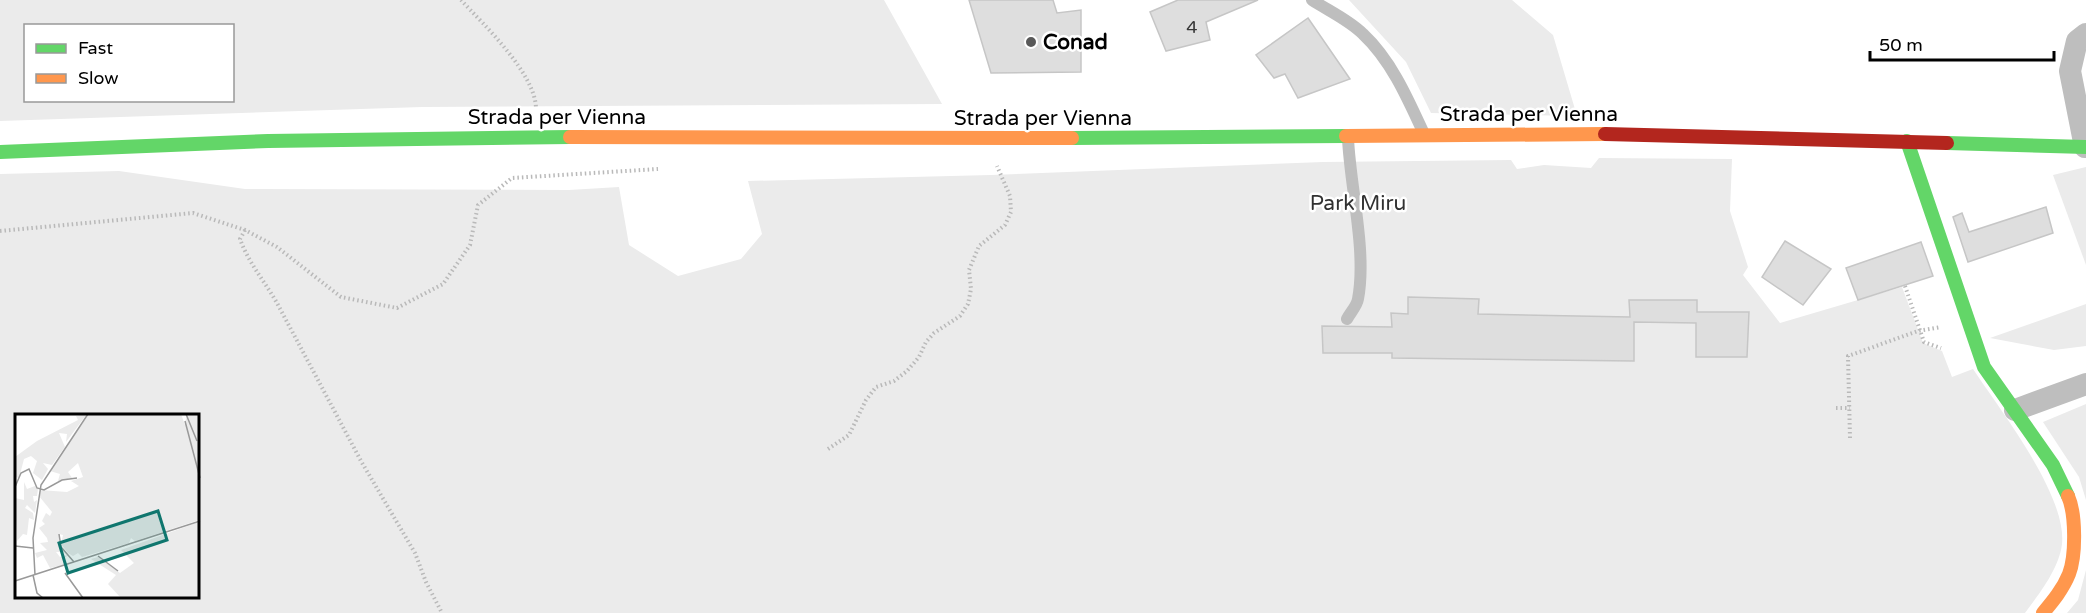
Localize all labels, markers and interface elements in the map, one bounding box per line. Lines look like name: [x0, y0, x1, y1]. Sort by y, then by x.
house number: 4: [1186, 16, 1198, 38]
legend: [24, 24, 234, 102]
scale bar: [1870, 24, 2054, 62]
place label: Conad: [1043, 30, 1108, 55]
text: 50 m: [1879, 34, 1923, 56]
marker: Conad: [1024, 35, 1038, 49]
text: Fast: [78, 37, 113, 59]
text: Slow: [78, 67, 119, 89]
street label: Strada per Vienna: [1440, 102, 1618, 127]
street label: Strada per Vienna: [468, 105, 646, 130]
street label: Strada per Vienna: [954, 106, 1132, 131]
park label: Park Miru: [1310, 191, 1406, 216]
inset map: [15, 414, 200, 598]

